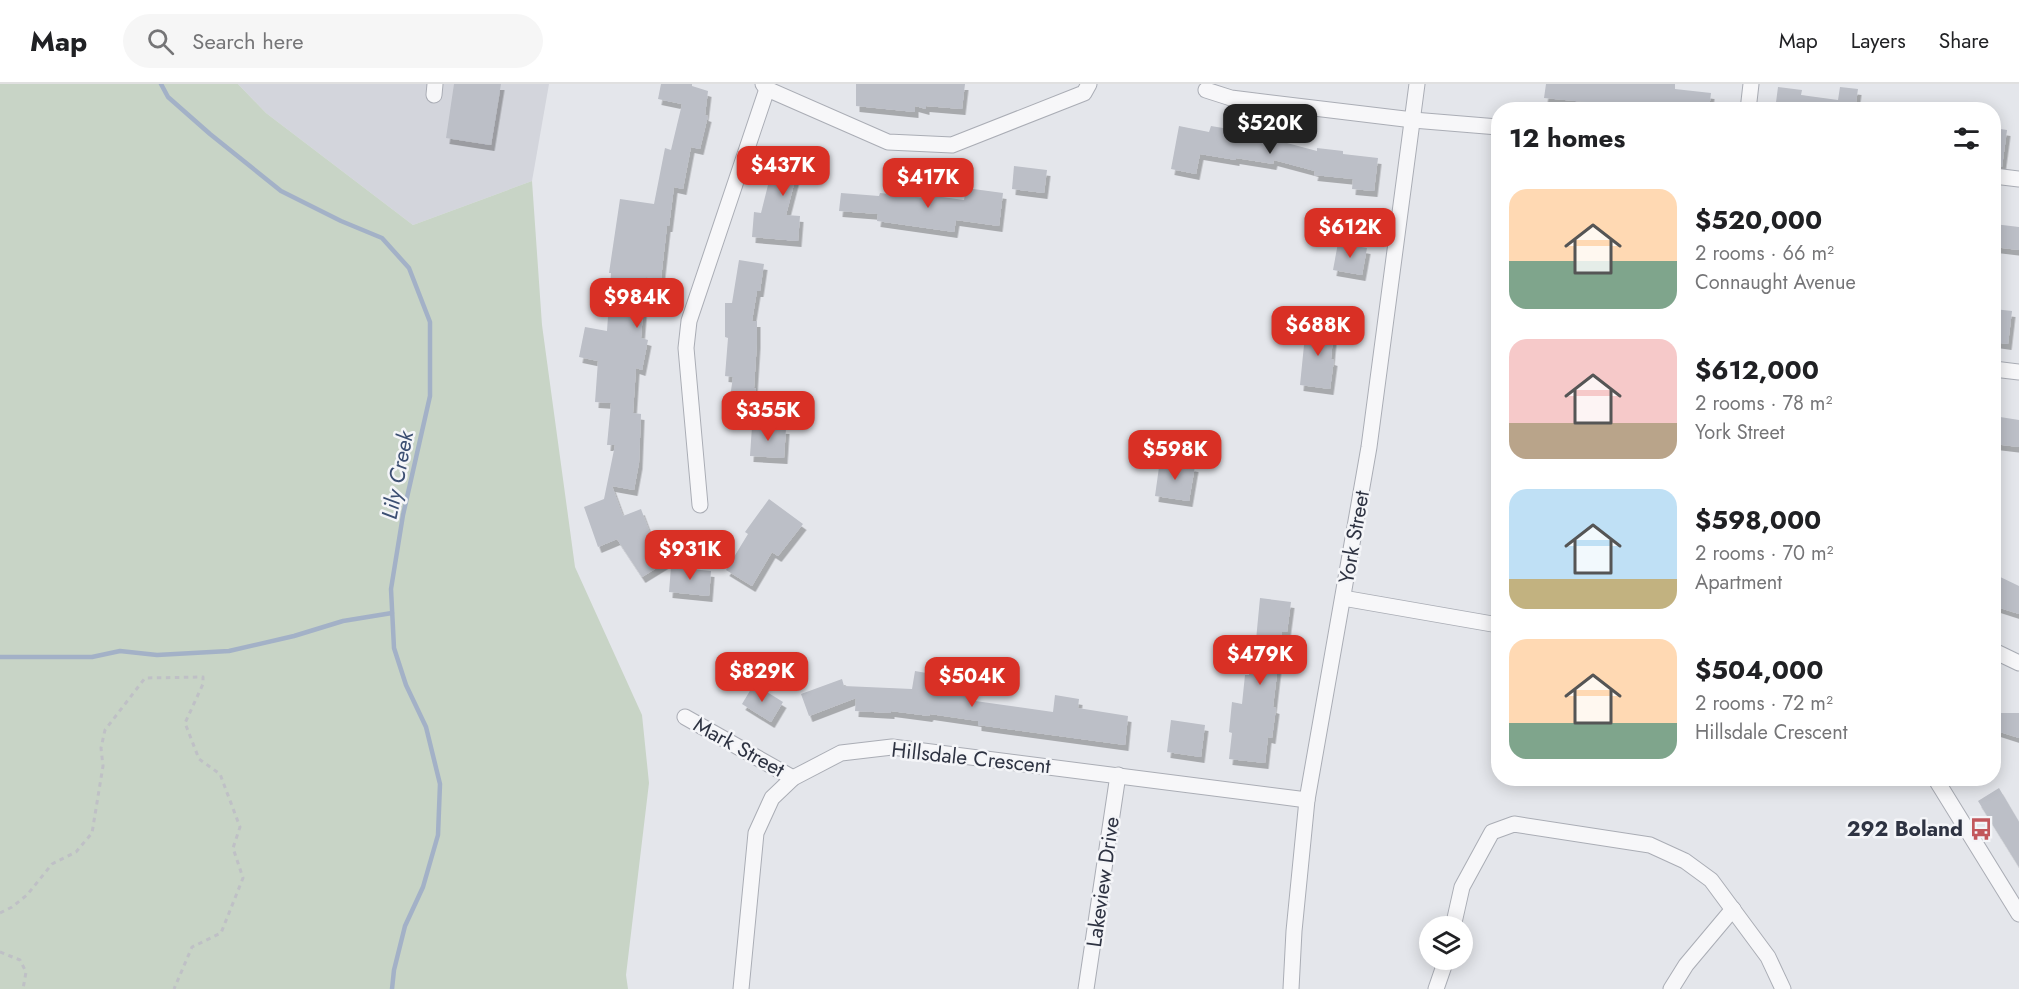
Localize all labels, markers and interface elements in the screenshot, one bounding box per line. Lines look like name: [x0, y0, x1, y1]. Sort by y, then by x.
search box: [123, 14, 543, 68]
text: Map: [30, 21, 87, 62]
icon: search: [144, 25, 177, 58]
text: Search here: [192, 25, 304, 57]
text: Map: [1779, 26, 1818, 56]
text: Layers: [1851, 26, 1906, 56]
text: Share: [1939, 26, 1989, 56]
pin: $520K: [1228, 104, 1312, 155]
text: $520K: [1237, 109, 1303, 138]
text: 12 homes: [1509, 119, 1625, 157]
icon: filters: [1950, 122, 1983, 155]
pin: $437K: [741, 146, 825, 197]
text: $437K: [751, 151, 815, 180]
pin: $417K: [886, 158, 970, 209]
text: $417K: [897, 163, 959, 192]
text: $520,000: [1695, 201, 1822, 239]
pin: $612K: [1308, 208, 1392, 259]
text: $612K: [1318, 213, 1382, 242]
icon: home: [1557, 213, 1629, 285]
text: 2 rooms · 66 m²: [1695, 239, 1834, 268]
text: Connaught Avenue: [1695, 268, 1856, 297]
pin: $984K: [595, 278, 679, 329]
text: $984K: [604, 283, 670, 312]
pin: $688K: [1276, 306, 1360, 357]
text: $688K: [1286, 311, 1350, 340]
text: $612,000: [1695, 351, 1819, 389]
icon: home: [1557, 363, 1629, 435]
text: 2 rooms · 78 m²: [1695, 389, 1832, 418]
pin: $355K: [726, 391, 810, 442]
text: $355K: [736, 396, 800, 425]
text: York Street: [1695, 418, 1785, 447]
water label: Lily Creek: [373, 427, 422, 522]
pin: $598K: [1133, 430, 1217, 481]
text: $598K: [1142, 435, 1208, 464]
street label: York Street: [1331, 488, 1377, 586]
text: $598,000: [1695, 501, 1821, 539]
icon: home: [1557, 513, 1629, 585]
pin: $931K: [648, 530, 732, 581]
text: $931K: [659, 535, 721, 564]
text: 2 rooms · 70 m²: [1695, 539, 1833, 568]
text: Apartment: [1695, 568, 1782, 597]
pin: $479K: [1218, 635, 1302, 686]
text: $479K: [1227, 640, 1293, 669]
text: $504,000: [1695, 651, 1823, 689]
pin: $829K: [720, 652, 804, 703]
text: $829K: [729, 657, 795, 686]
pin: $504K: [930, 657, 1014, 708]
text: $504K: [939, 662, 1005, 691]
icon: home: [1557, 663, 1629, 735]
text: 2 rooms · 72 m²: [1695, 689, 1833, 718]
street label: Mark Street: [688, 710, 790, 784]
text: Hillsdale Crescent: [1695, 718, 1847, 747]
street label: Hillsdale Crescent: [890, 735, 1052, 781]
place label: 292 Boland: [1847, 814, 1963, 844]
street label: Lakeview Drive: [1079, 815, 1127, 949]
bus stop icon: 292 Boland: [1968, 816, 1994, 842]
map controls: [1419, 916, 1473, 970]
button: layers: [1419, 916, 1473, 970]

